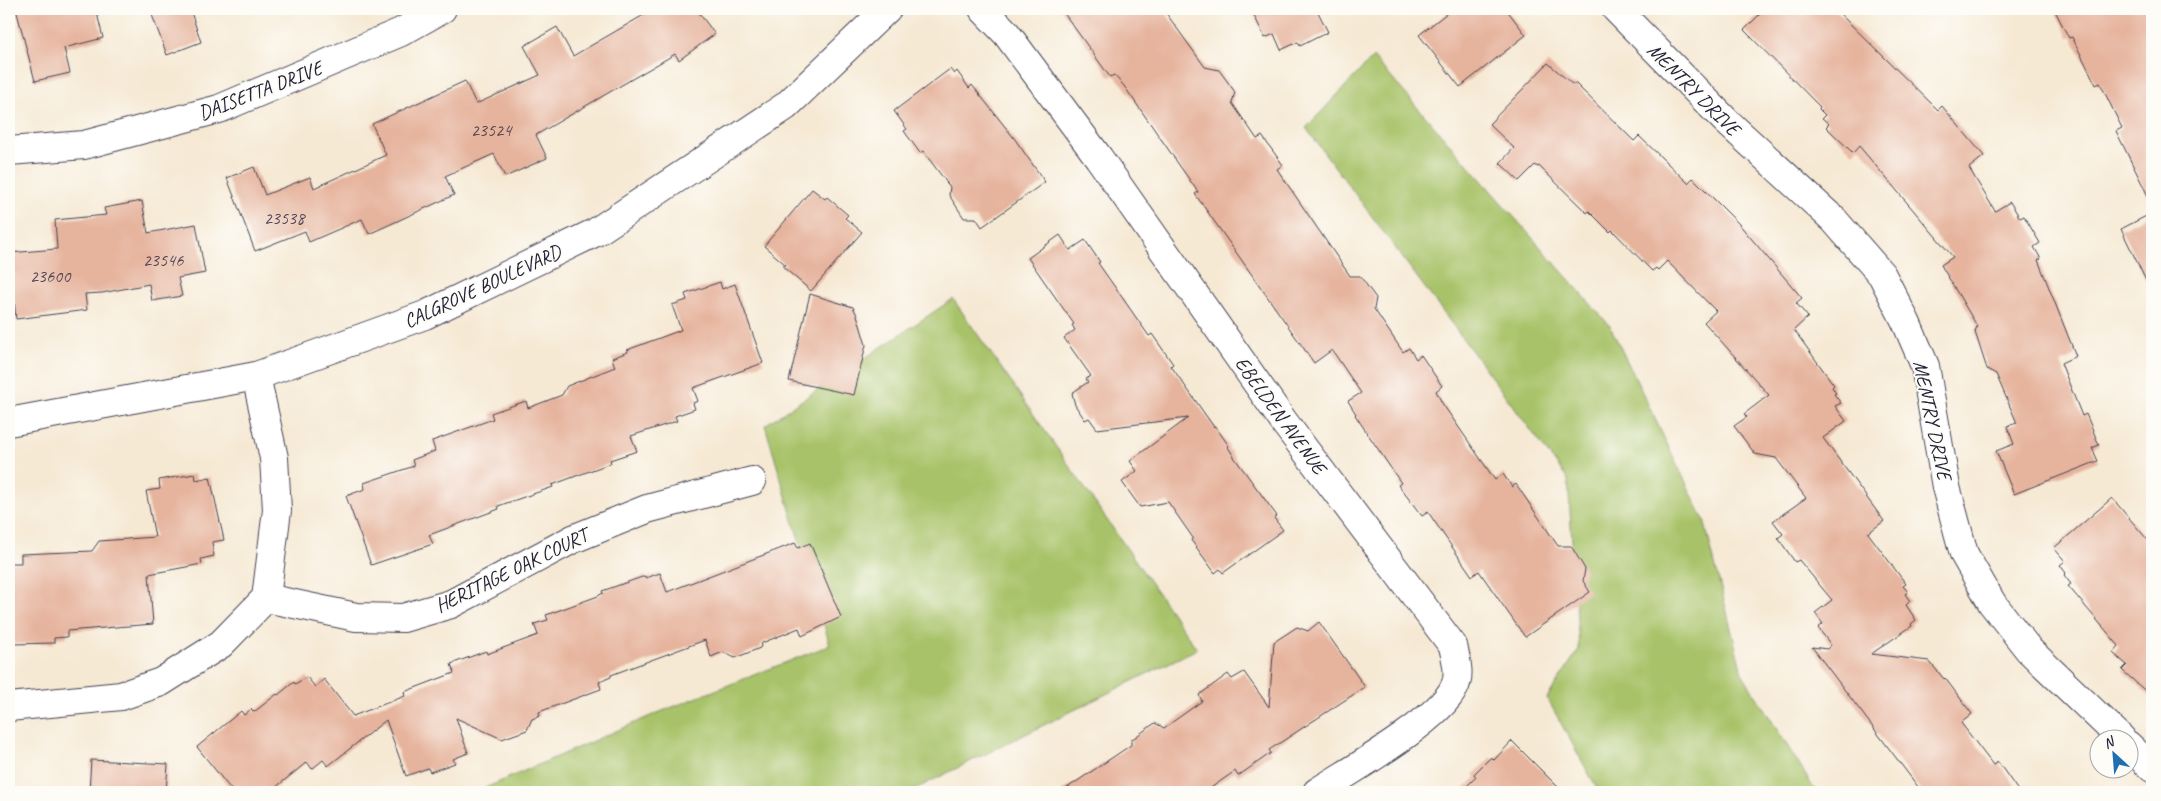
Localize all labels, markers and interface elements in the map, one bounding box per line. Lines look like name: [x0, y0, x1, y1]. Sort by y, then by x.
street label: MENTRY DRIVE: [1642, 38, 1747, 143]
street label: DAISETTA DRIVE: [195, 54, 329, 126]
house number: 23524: [471, 119, 513, 141]
house number: 23538: [264, 207, 306, 229]
street label: CALGROVE BOULEVARD: [400, 238, 566, 334]
house number: 23546: [143, 249, 184, 271]
house number: 23600: [30, 265, 72, 287]
street label: EBELDEN AVENUE: [1230, 352, 1333, 481]
street label: MENTRY DRIVE: [1908, 358, 1958, 485]
street label: HERITAGE OAK COURT: [431, 521, 596, 618]
north arrow: [2088, 728, 2138, 778]
text: N: [2101, 732, 2118, 752]

